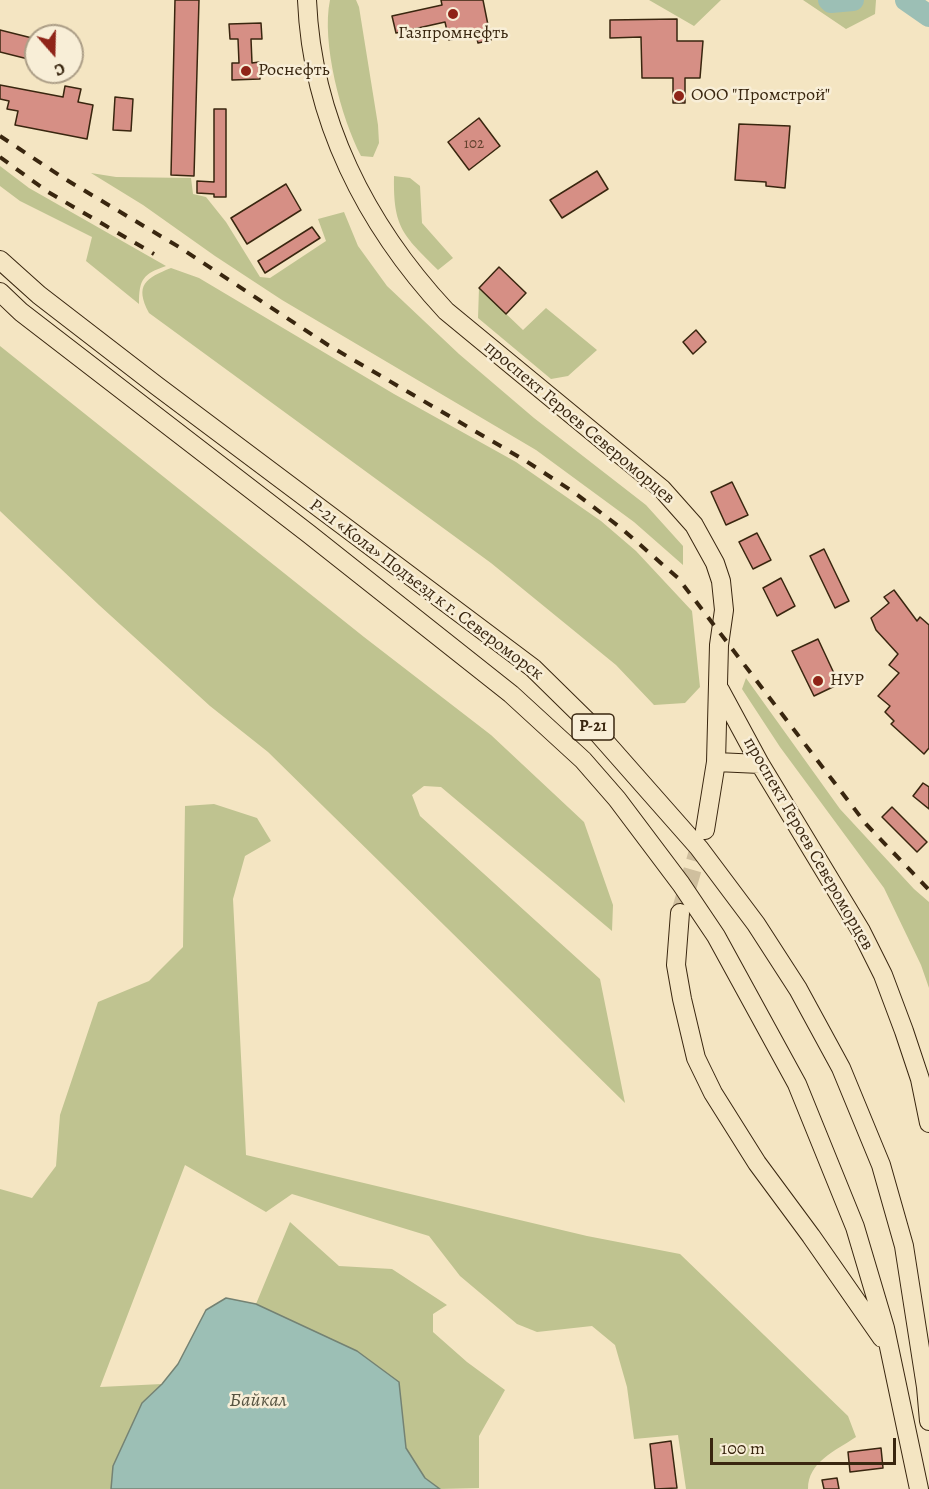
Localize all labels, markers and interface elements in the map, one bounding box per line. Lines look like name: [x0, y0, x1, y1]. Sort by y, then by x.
marker: Газпромнефть: [446, 7, 460, 21]
place label: Газпромнефть: [398, 23, 508, 45]
north arrow: [24, 24, 84, 84]
text: С: [51, 57, 68, 81]
place label: Роснефть: [258, 60, 329, 82]
marker: Роснефть: [239, 64, 253, 78]
place label: ООО "Промстрой": [691, 85, 830, 107]
marker: ООО "Промстрой": [672, 89, 686, 103]
house number: 102: [464, 135, 484, 153]
street label: проспект Героев Североморцев: [479, 337, 679, 509]
street label: Р-21 «Кола» Подъезд к г. Североморск: [305, 495, 547, 685]
place label: НУР: [830, 670, 864, 692]
marker: НУР: [811, 674, 825, 688]
road number: Р-21: [572, 714, 614, 740]
street label: проспект Героев Североморцев: [738, 734, 878, 954]
water label: Байкал: [229, 1389, 287, 1413]
scale bar: [713, 1426, 899, 1464]
text: 100 m: [721, 1436, 765, 1460]

